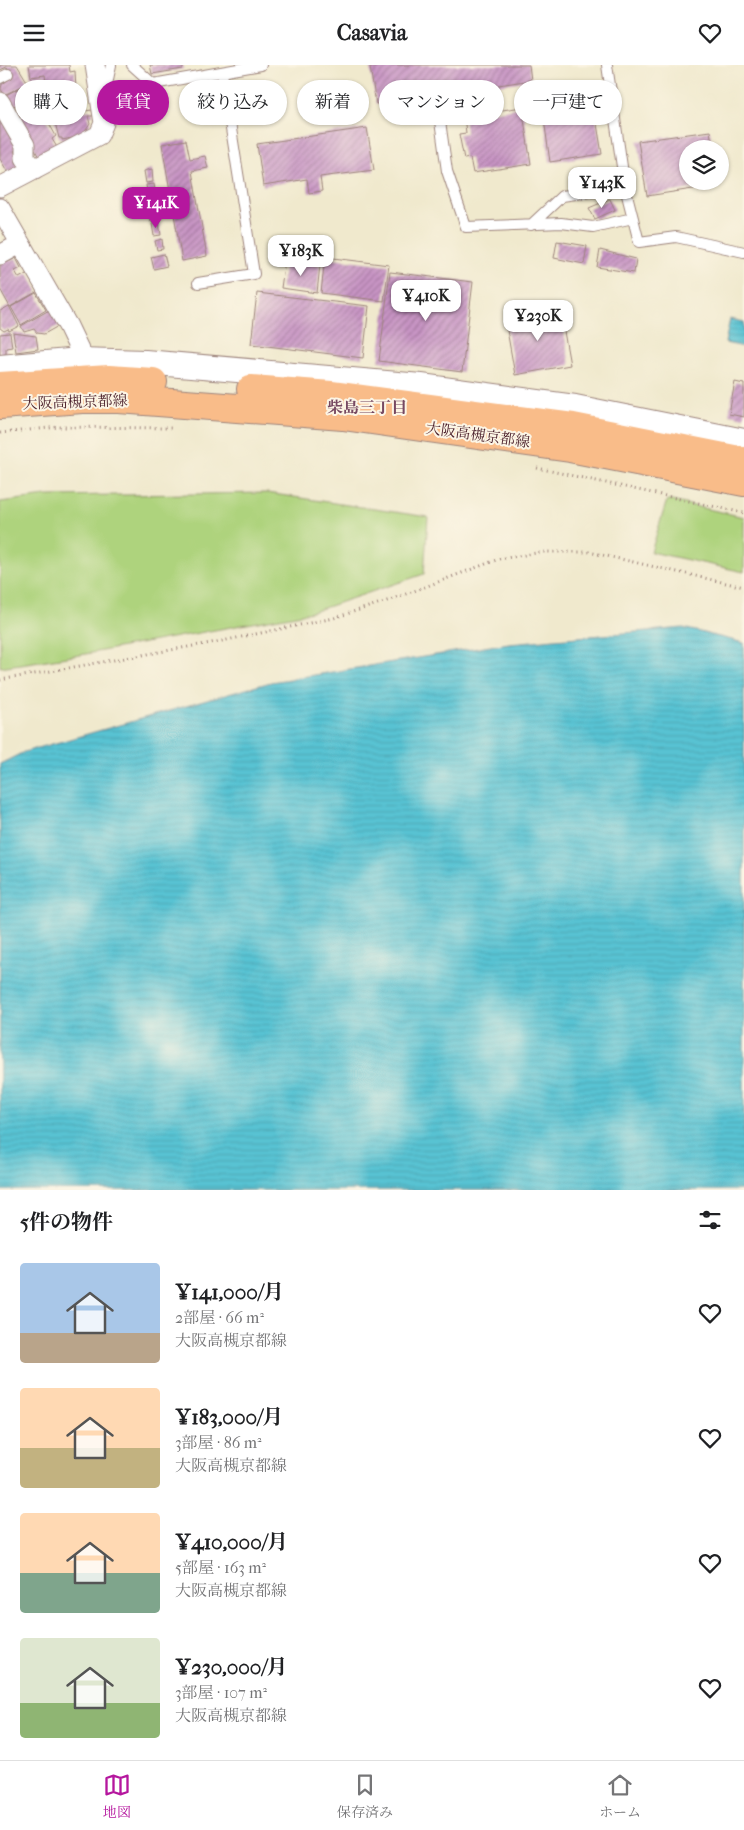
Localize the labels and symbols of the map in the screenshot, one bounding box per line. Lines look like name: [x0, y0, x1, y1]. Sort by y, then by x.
pin: ¥143K: [567, 167, 637, 209]
pin: ¥141K: [121, 186, 191, 229]
pin: ¥183K: [266, 235, 336, 277]
pin: ¥410K: [391, 279, 461, 322]
pin: ¥230K: [503, 299, 573, 342]
street label: 大阪高槻京都線: [22, 391, 128, 413]
district label: 柴島三丁目: [327, 398, 407, 417]
street label: 大阪高槻京都線: [425, 419, 531, 451]

